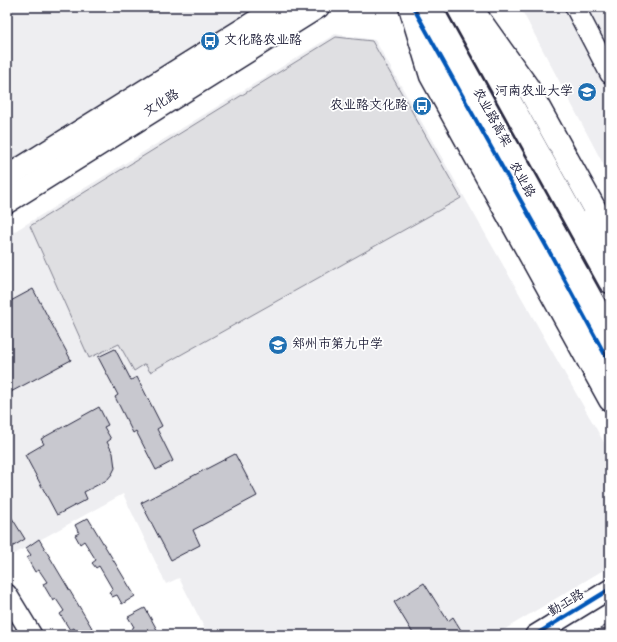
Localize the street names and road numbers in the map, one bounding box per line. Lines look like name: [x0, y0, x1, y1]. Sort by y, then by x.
street label: 农业路高架: [469, 85, 514, 150]
street label: 文化路: [141, 86, 183, 121]
street label: 农业路: [505, 159, 538, 201]
street label: 勤工路: [546, 587, 588, 620]

